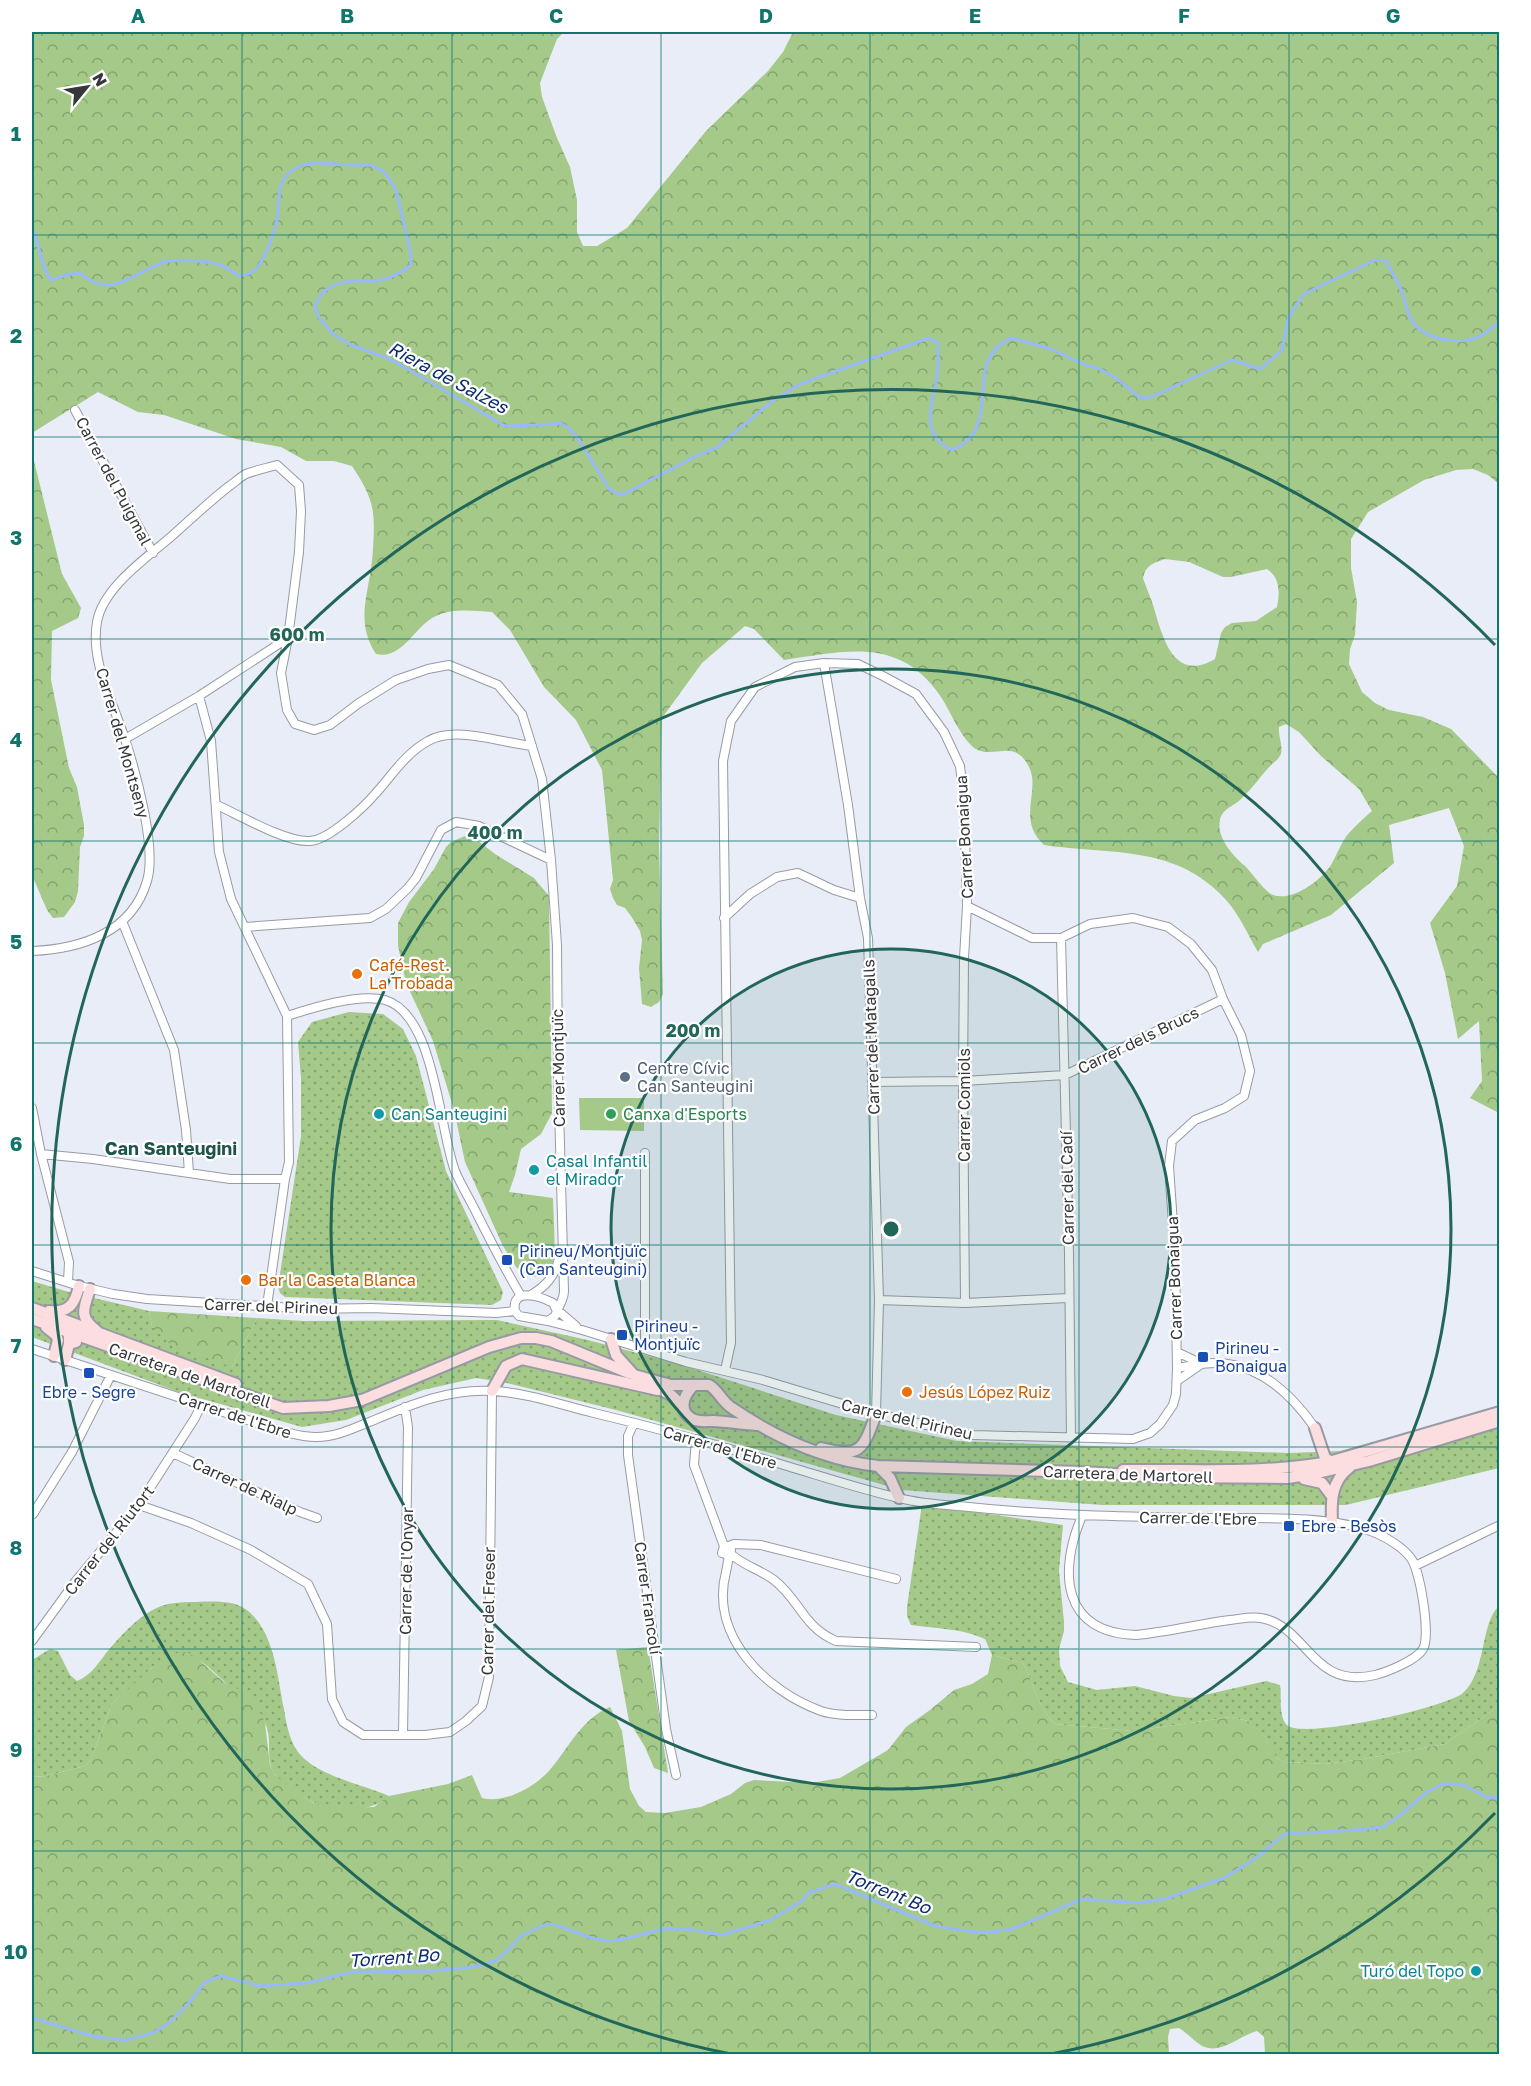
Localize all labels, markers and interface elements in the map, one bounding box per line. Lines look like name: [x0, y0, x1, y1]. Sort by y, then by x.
text: A: [131, 3, 145, 27]
text: B: [340, 3, 354, 27]
text: C: [549, 3, 563, 27]
text: D: [759, 3, 773, 27]
text: E: [969, 3, 981, 27]
text: F: [1178, 3, 1190, 27]
text: G: [1386, 3, 1400, 27]
north arrow: [57, 57, 117, 117]
text: N: [88, 69, 112, 90]
text: 1: [11, 121, 21, 145]
text: 2: [10, 323, 22, 347]
water label: Riera de Salzes: [385, 336, 513, 418]
street label: Carrer del Puigmal: [72, 413, 156, 549]
text: 3: [10, 525, 22, 549]
text: 600 m: [269, 623, 325, 645]
street label: Carrer del Montseny: [92, 665, 154, 821]
text: 4: [10, 727, 22, 751]
street label: Carrer Bonaigua: [951, 775, 977, 899]
text: 400 m: [468, 821, 522, 843]
text: 5: [10, 929, 22, 953]
place label: Café-Rest. La Trobada: [369, 955, 453, 993]
street label: Carrer del Matagalls: [858, 959, 884, 1115]
marker: Café-Rest. La Trobada: [350, 967, 364, 981]
street label: Carrer dels Brucs: [1074, 1002, 1202, 1078]
street label: Carrer Montjuïc: [547, 1008, 569, 1127]
text: 200 m: [666, 1019, 720, 1041]
street label: Carrer Comiols: [954, 1048, 974, 1162]
place label: Centre Cívic Can Santeugini: [637, 1058, 753, 1096]
marker: Centre Cívic Can Santeugini: [618, 1070, 632, 1084]
place label: Can Santeugini: [391, 1104, 507, 1124]
place label: Canxa d'Esports: [623, 1104, 747, 1124]
marker: Can Santeugini: [372, 1107, 386, 1121]
marker: Canxa d'Esports: [604, 1107, 618, 1121]
street label: Carrer del Cadí: [1056, 1129, 1078, 1245]
text: 6: [10, 1131, 22, 1155]
district label: Can Santeugini: [105, 1137, 237, 1159]
place label: Casal Infantil el Mirador: [546, 1151, 647, 1189]
marker: Casal Infantil el Mirador: [527, 1163, 541, 1177]
street label: Carrer Bonaigua: [1162, 1216, 1186, 1340]
centre of rings: [881, 1219, 901, 1239]
place label: Pirineu/Montjuïc (Can Santeugini): [519, 1241, 648, 1279]
marker: Pirineu/Montjuïc (Can Santeugini): [500, 1253, 514, 1267]
place label: Bar la Caseta Blanca: [258, 1270, 416, 1290]
marker: Bar la Caseta Blanca: [239, 1273, 253, 1287]
street label: Carrer del Pirineu: [204, 1294, 338, 1318]
place label: Pirineu - Montjuïc: [634, 1316, 701, 1354]
marker: Pirineu - Montjuïc: [615, 1328, 629, 1342]
text: 7: [11, 1333, 22, 1357]
street label: Carretera de Martorell: [106, 1338, 274, 1412]
place label: Pirineu - Bonaigua: [1215, 1338, 1287, 1376]
marker: Pirineu - Bonaigua: [1196, 1350, 1210, 1364]
marker: Ebre - Segre: [82, 1366, 96, 1380]
place label: Ebre - Segre: [42, 1382, 136, 1402]
place label: Jesús López Ruiz: [919, 1382, 1050, 1402]
marker: Jesús López Ruiz: [900, 1385, 914, 1399]
street label: Carrer de l'Ebre: [176, 1387, 294, 1443]
street label: Carrer del Pirineu: [839, 1394, 975, 1444]
street label: Carrer de l'Ebre: [661, 1421, 779, 1473]
street label: Carrer de Rialp: [189, 1453, 301, 1519]
street label: Carretera de Martorell: [1042, 1461, 1214, 1487]
street label: Carrer del Riutort: [60, 1481, 158, 1599]
street label: Carrer de l'Onyar: [395, 1507, 417, 1635]
street label: Carrer de l'Ebre: [1139, 1507, 1257, 1529]
place label: Ebre - Besòs: [1301, 1516, 1397, 1536]
marker: Ebre - Besòs: [1282, 1519, 1296, 1533]
text: 8: [10, 1535, 22, 1559]
street label: Carrer Francolí: [630, 1540, 666, 1658]
street label: Carrer del Freser: [477, 1546, 499, 1676]
text: 9: [10, 1737, 22, 1761]
water label: Torrent Bo: [842, 1864, 935, 1919]
text: 10: [4, 1939, 28, 1963]
water label: Torrent Bo: [348, 1943, 441, 1971]
place label: Turó del Topo: [1360, 1961, 1464, 1981]
marker: Turó del Topo: [1469, 1964, 1483, 1978]

